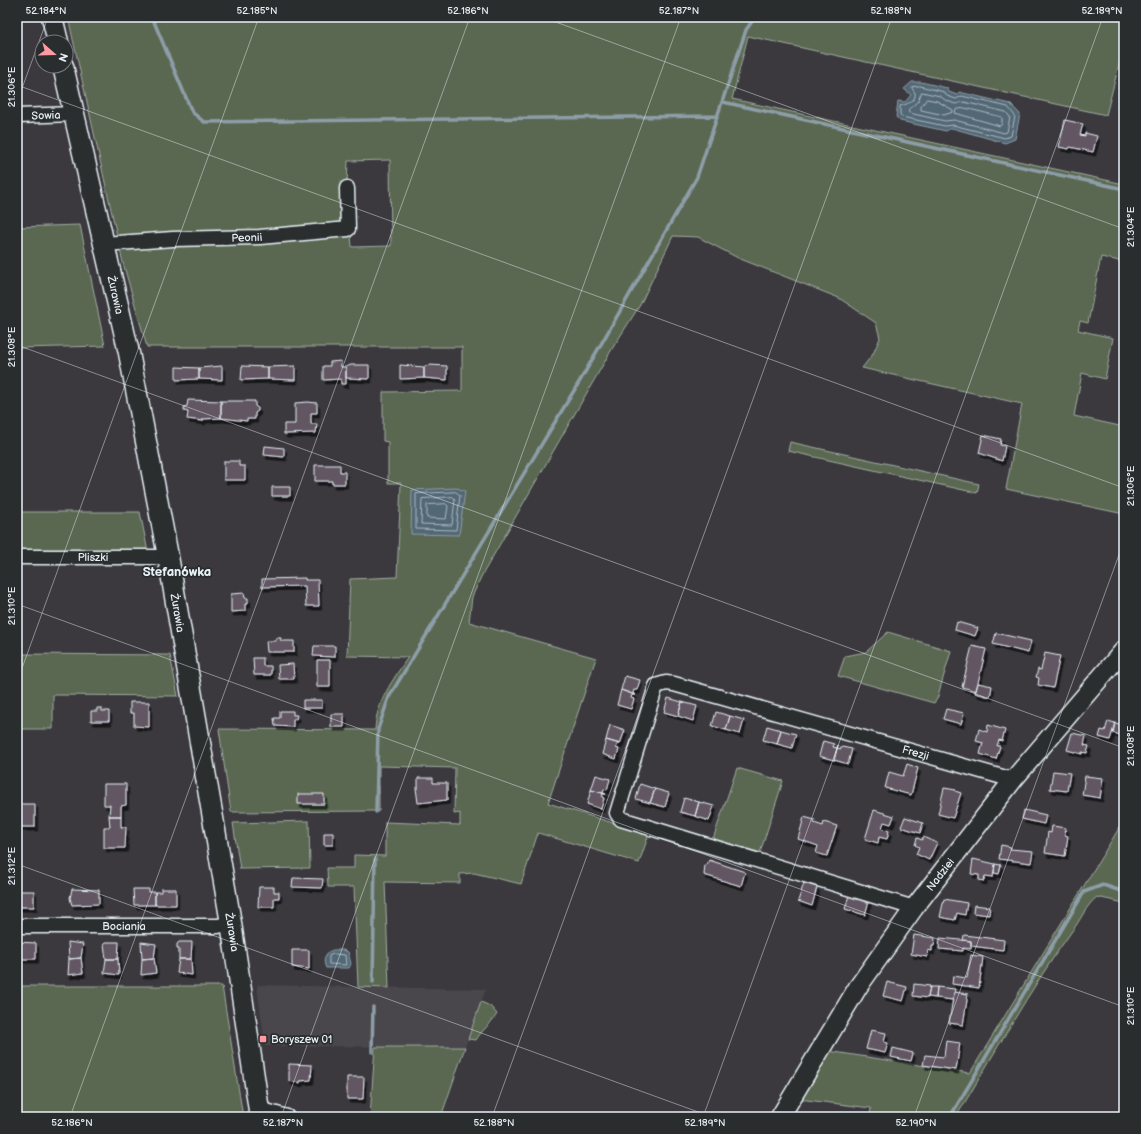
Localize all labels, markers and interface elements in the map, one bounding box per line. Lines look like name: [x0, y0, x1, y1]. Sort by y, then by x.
text: 52.184°N: [25, 5, 67, 17]
text: 52.185°N: [236, 5, 278, 17]
text: 52.186°N: [447, 5, 489, 17]
text: 52.187°N: [659, 5, 699, 17]
text: 52.188°N: [870, 5, 912, 17]
text: 52.189°N: [1081, 5, 1123, 17]
north arrow: [34, 34, 74, 74]
text: N: [55, 51, 70, 63]
text: 21.306°E: [6, 66, 18, 107]
street label: Sowia: [31, 108, 61, 122]
text: 21.304°E: [1125, 206, 1137, 247]
street label: Peonii: [231, 230, 263, 244]
street label: Żurawia: [105, 274, 126, 315]
text: 21.308°E: [6, 326, 18, 367]
text: 21.306°E: [1125, 465, 1137, 506]
street label: Pliszki: [78, 551, 108, 564]
district label: Stefanówka: [143, 564, 211, 580]
text: 21.310°E: [6, 586, 18, 625]
street label: Żurawia: [168, 592, 187, 633]
text: 21.308°E: [1125, 725, 1137, 766]
street label: Frezji: [901, 742, 931, 762]
text: 21.312°E: [6, 846, 18, 885]
street label: Nadziei: [923, 855, 957, 893]
street label: Żurawia: [223, 911, 242, 953]
street label: Bociania: [102, 920, 146, 933]
text: 21.310°E: [1125, 986, 1137, 1025]
place label: Boryszew 01: [271, 1033, 332, 1046]
marker: Boryszew 01: [258, 1034, 268, 1044]
text: 52.186°N: [51, 1117, 93, 1129]
text: 52.187°N: [263, 1117, 303, 1129]
text: 52.188°N: [473, 1117, 515, 1129]
text: 52.189°N: [684, 1117, 726, 1129]
text: 52.190°N: [895, 1117, 937, 1129]

